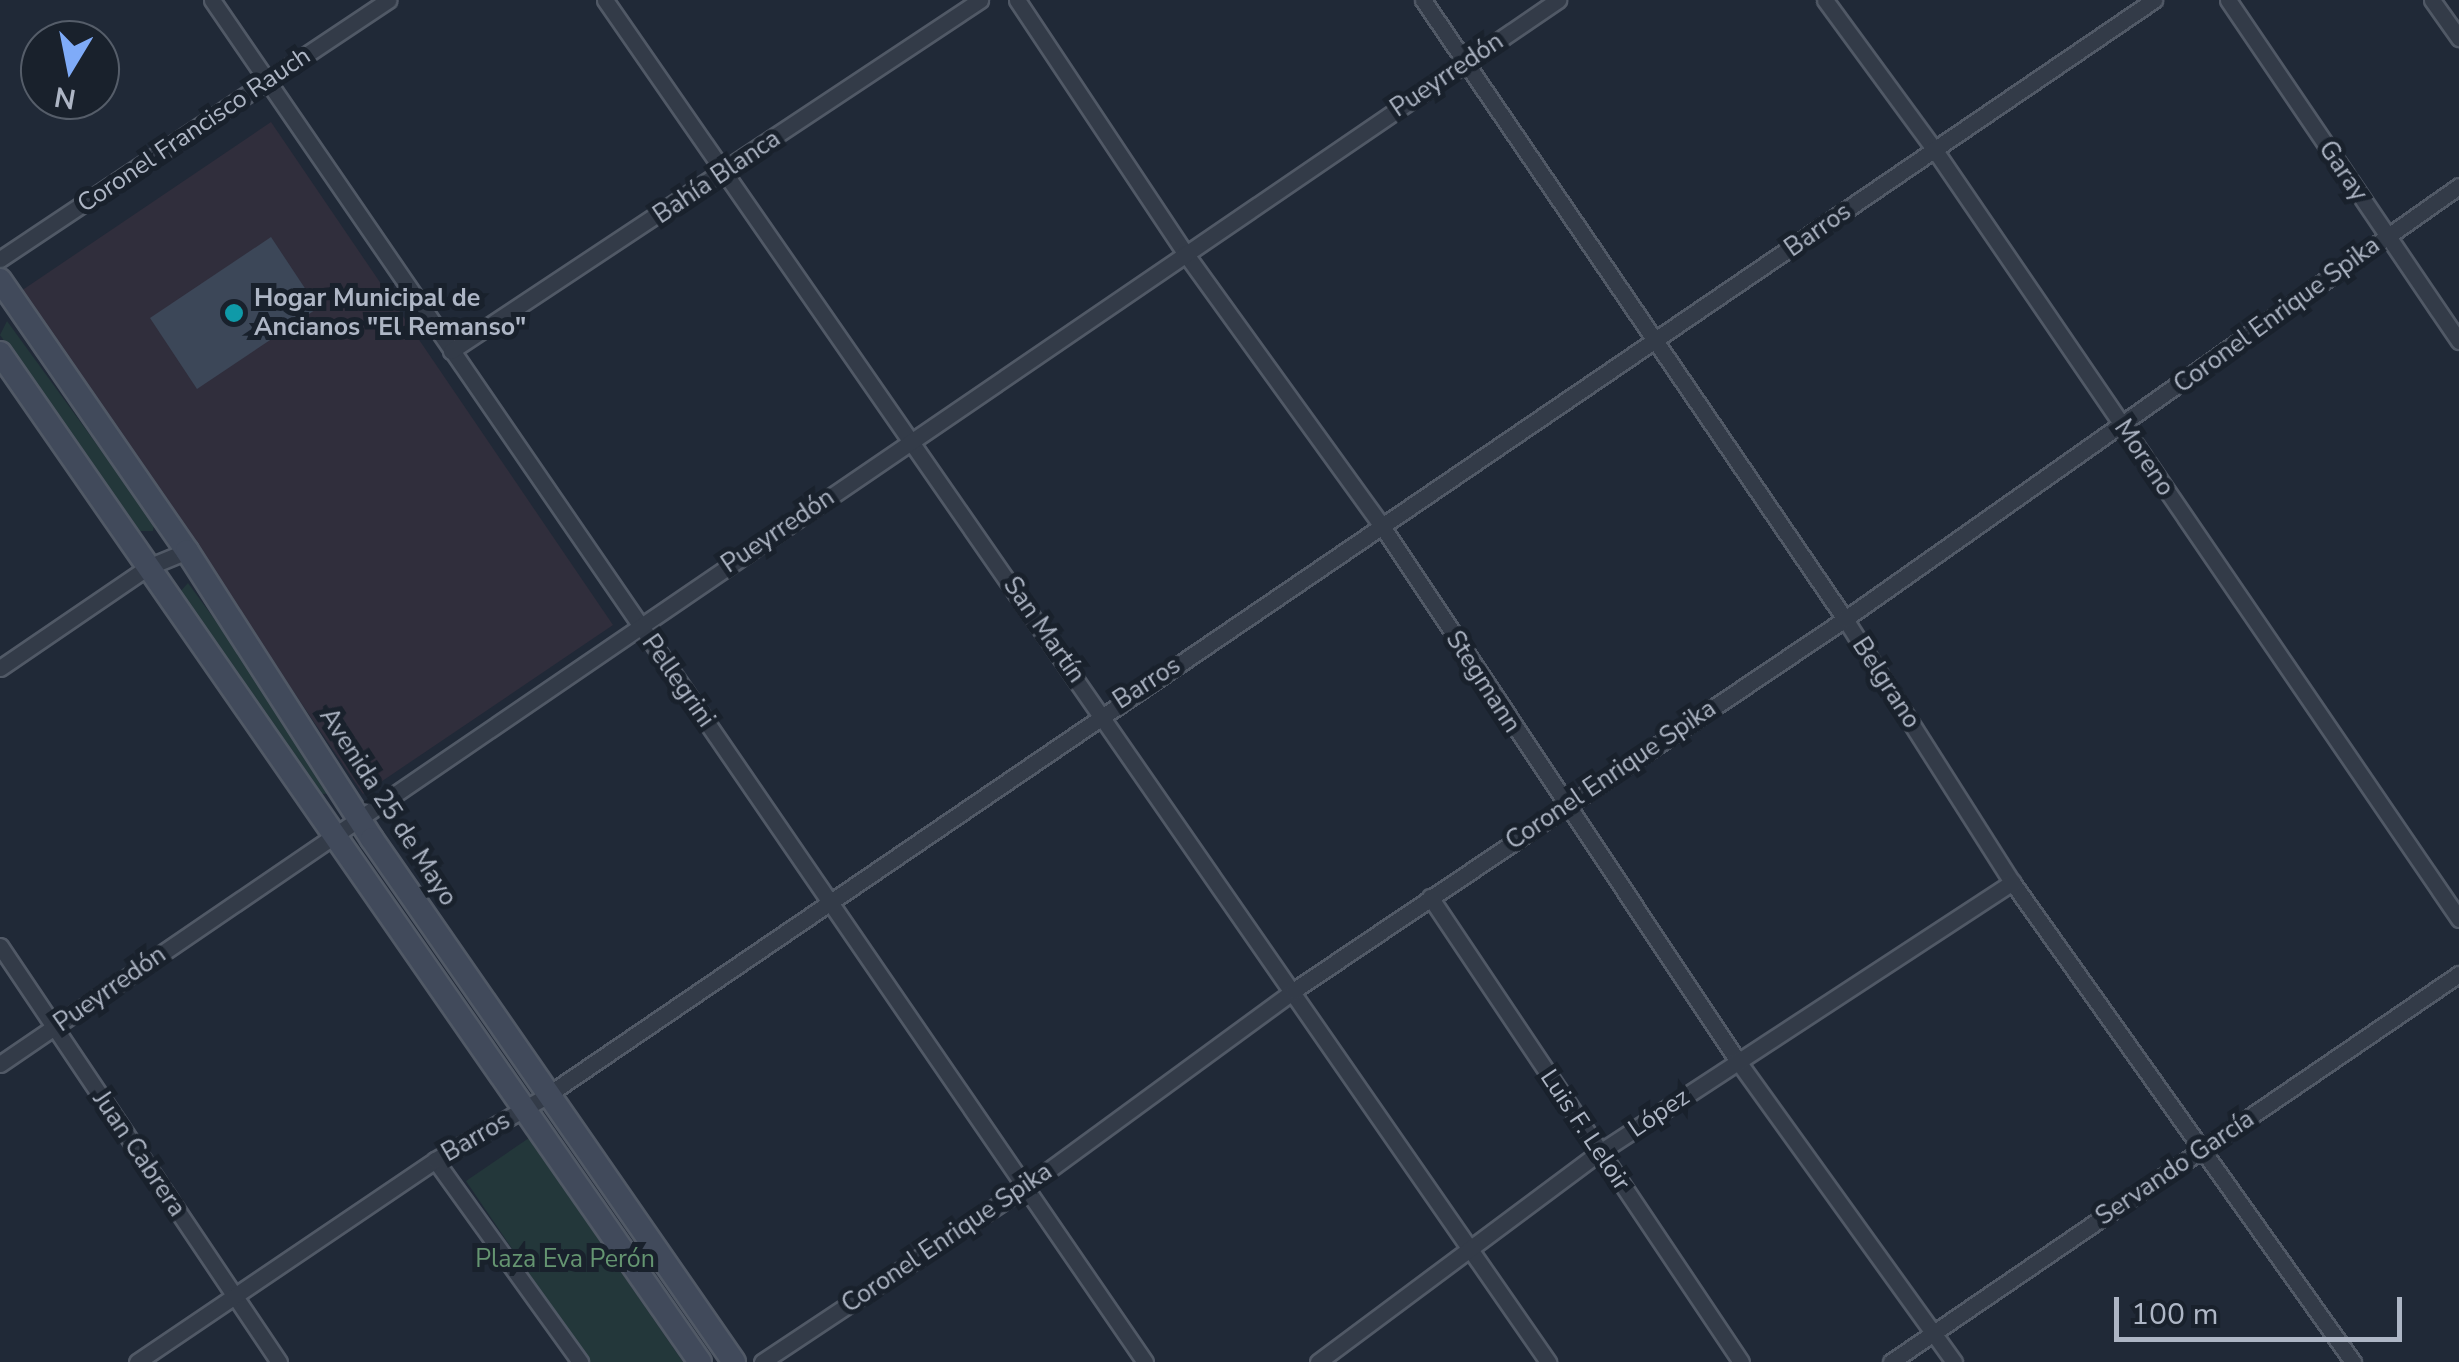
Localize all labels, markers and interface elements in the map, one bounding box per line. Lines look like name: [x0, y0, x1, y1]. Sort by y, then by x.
north arrow: [20, 20, 120, 120]
street label: Pueyrredón: [1385, 26, 1509, 124]
street label: Coronel Francisco Rauch: [72, 41, 316, 219]
text: N: [52, 77, 79, 118]
street label: Bahía Blanca: [648, 124, 786, 230]
street label: Garay: [2312, 135, 2374, 207]
street label: Barros: [1779, 197, 1857, 263]
street label: Coronel Enrique Spika: [2168, 230, 2386, 400]
place label: Hogar Municipal de Ancianos "El Remanso": [254, 284, 526, 343]
marker: Hogar Municipal de Ancianos "El Remanso": [223, 302, 245, 324]
street label: Moreno: [2108, 414, 2180, 502]
street label: Pueyrredón: [716, 482, 840, 580]
street label: San Martín: [997, 571, 1091, 689]
street label: Stegmann: [1439, 626, 1527, 738]
street label: Pellegrini: [635, 629, 721, 733]
street label: Belgrano: [1846, 632, 1926, 734]
street label: Barros: [1108, 650, 1186, 716]
street label: Coronel Enrique Spika: [1500, 693, 1722, 857]
street label: Avenida 25 de Mayo: [313, 703, 463, 911]
street label: Pueyrredón: [48, 940, 172, 1038]
street label: Luis F. Leloir: [1534, 1064, 1636, 1196]
street label: López: [1623, 1082, 1695, 1144]
street label: Juan Cabrera: [86, 1086, 192, 1222]
street label: Servando García: [2090, 1104, 2260, 1232]
street label: Barros: [437, 1106, 515, 1168]
street label: Coronel Enrique Spika: [836, 1156, 1058, 1320]
park label: Plaza Eva Perón: [475, 1244, 655, 1274]
scale bar: [2119, 1277, 2406, 1339]
text: 100 m: [2131, 1294, 2218, 1335]

